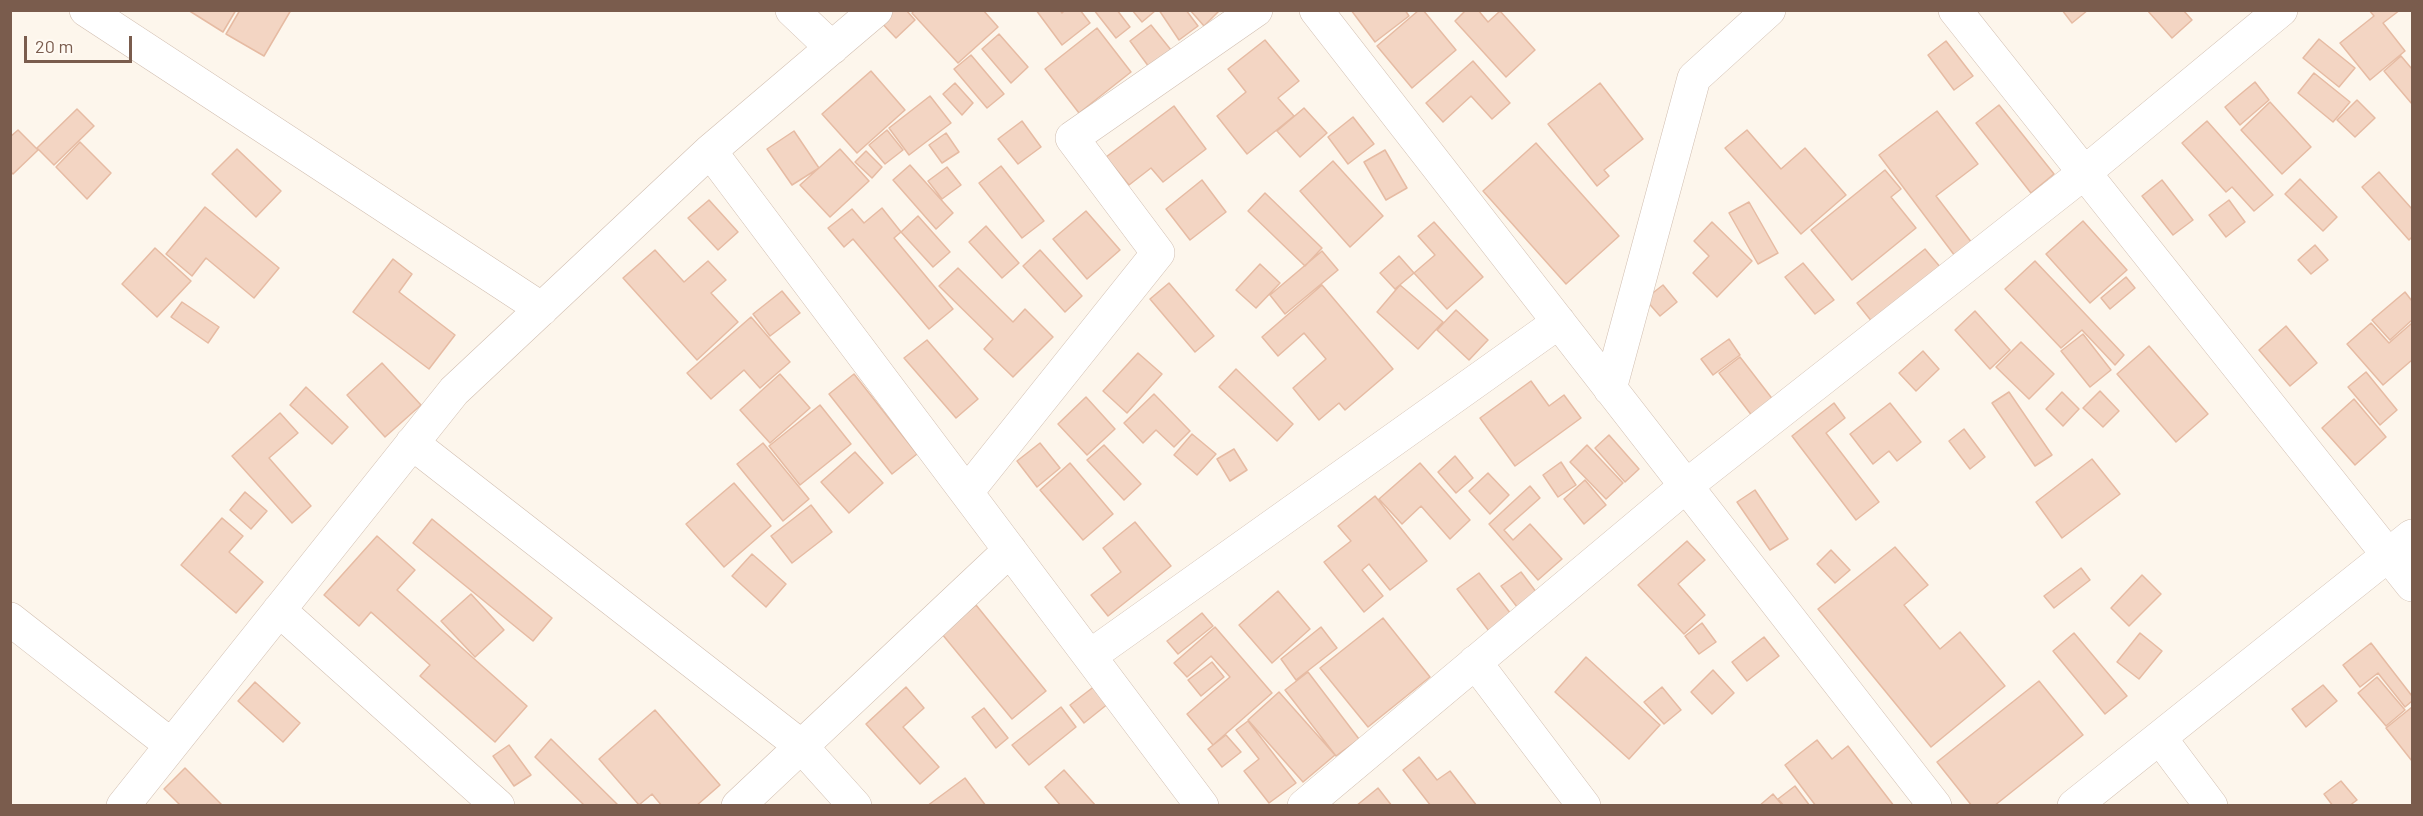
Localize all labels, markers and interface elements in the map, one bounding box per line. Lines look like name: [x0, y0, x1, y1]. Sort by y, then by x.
scale bar: [27, 24, 135, 62]
text: 20 m: [35, 35, 73, 57]

